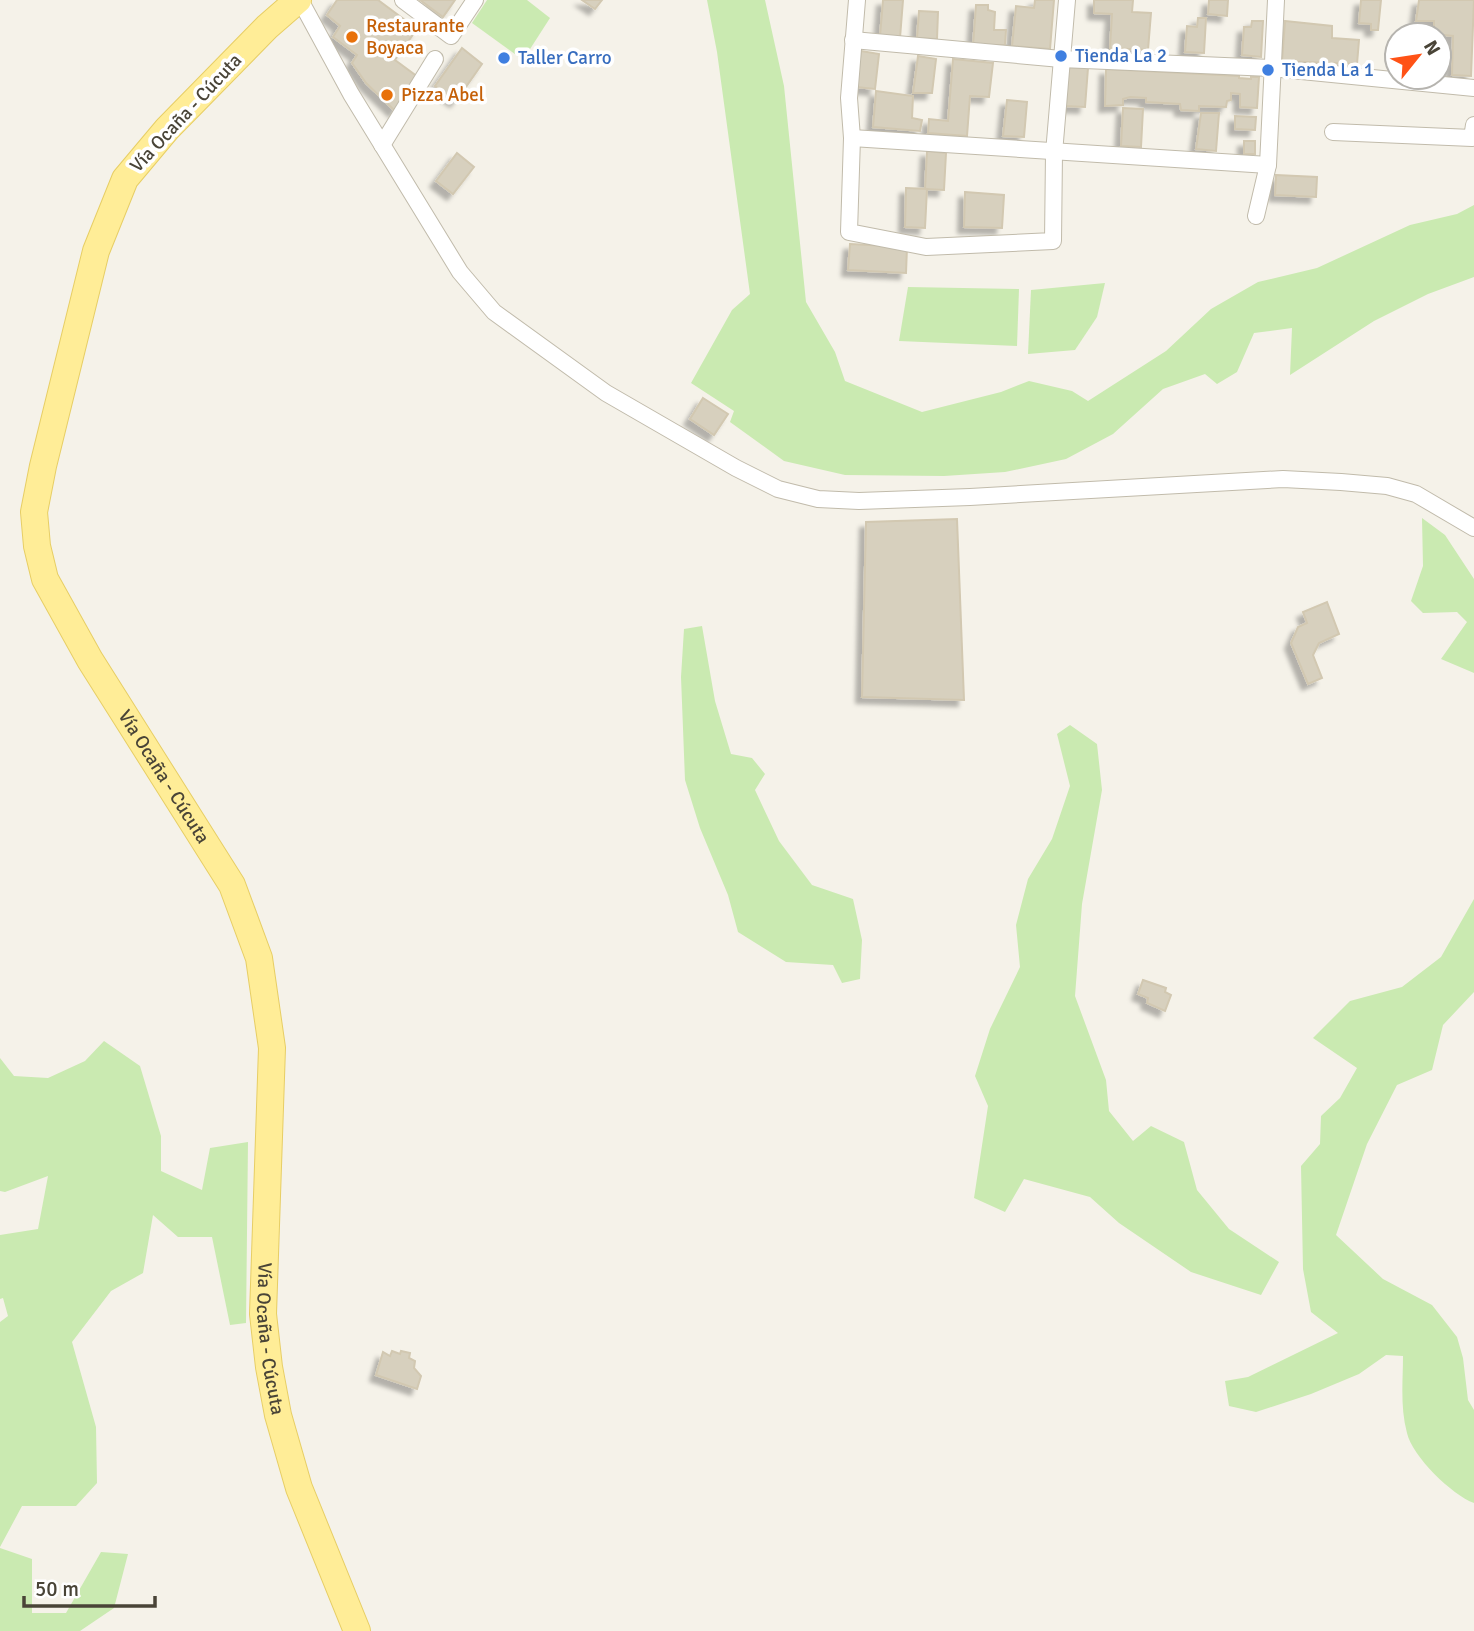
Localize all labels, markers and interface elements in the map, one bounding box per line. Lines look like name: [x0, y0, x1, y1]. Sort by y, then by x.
place label: Restaurante Boyaca: [366, 14, 465, 60]
north arrow: [1383, 21, 1453, 91]
marker: Restaurante Boyaca: [344, 29, 360, 45]
text: N: [1418, 36, 1446, 60]
place label: Tienda La 2: [1075, 44, 1167, 68]
place label: Taller Carro: [518, 46, 612, 70]
marker: Tienda La 2: [1053, 48, 1069, 64]
street label: Vía Ocaña - Cúcuta: [125, 49, 247, 177]
marker: Taller Carro: [496, 50, 512, 66]
place label: Tienda La 1: [1282, 58, 1374, 82]
marker: Tienda La 1: [1260, 62, 1276, 78]
place label: Pizza Abel: [401, 83, 484, 107]
marker: Pizza Abel: [379, 87, 395, 103]
street label: Vía Ocaña - Cúcuta: [113, 705, 215, 848]
street label: Vía Ocaña - Cúcuta: [251, 1262, 290, 1417]
scale bar: [24, 1564, 156, 1608]
text: 50 m: [35, 1576, 79, 1602]

